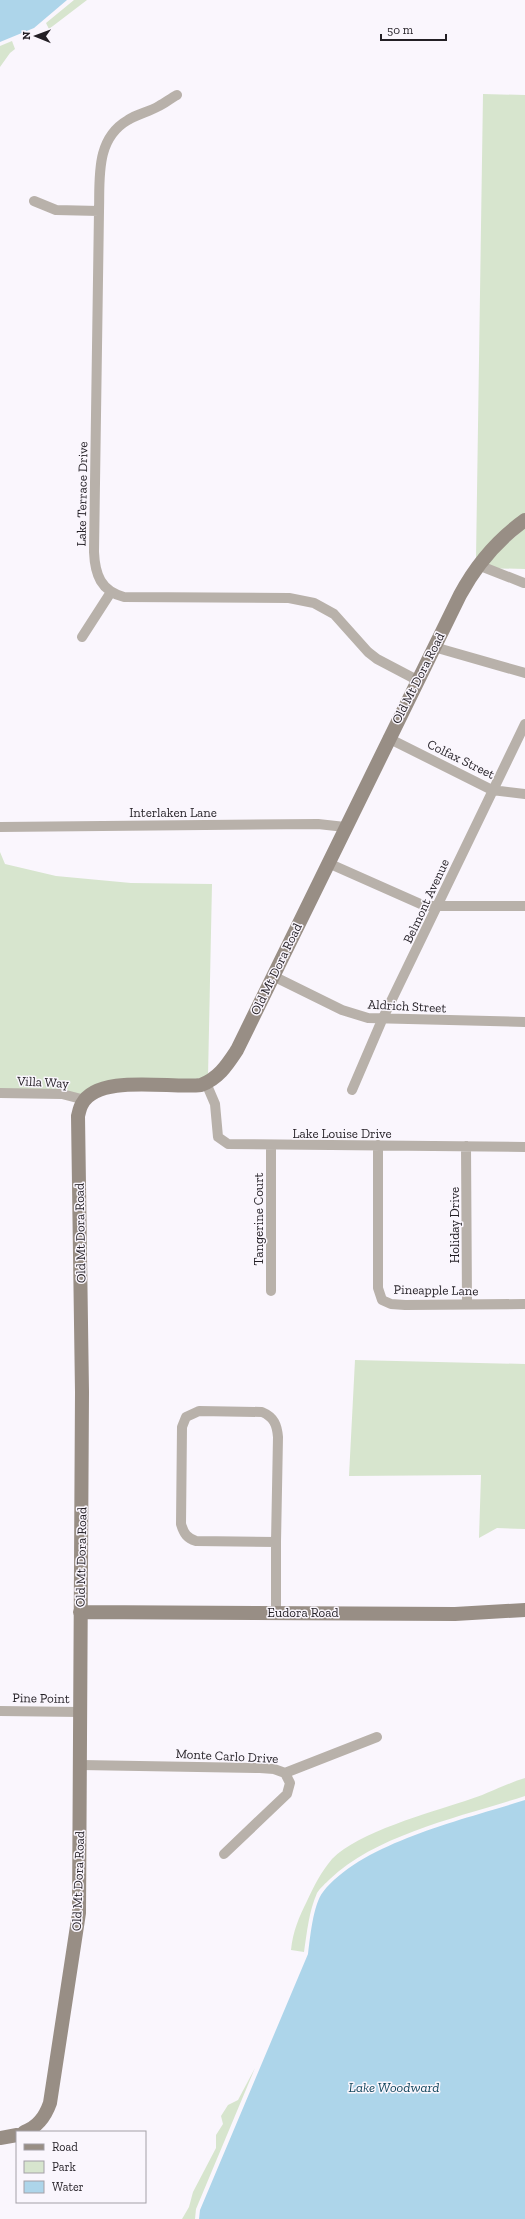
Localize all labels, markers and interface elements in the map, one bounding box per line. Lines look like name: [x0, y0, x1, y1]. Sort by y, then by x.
north arrow: [16, 16, 56, 56]
scale bar: [381, 16, 446, 42]
text: 50 m: [387, 23, 414, 37]
text: N: [20, 31, 33, 40]
street label: Lake Terrace Drive: [74, 441, 90, 547]
street label: Old Mt Dora Road: [389, 630, 447, 726]
street label: Colfax Street: [425, 736, 497, 782]
street label: Interlaken Lane: [129, 805, 217, 820]
street label: Belmont Avenue: [400, 856, 452, 946]
street label: Old Mt Dora Road: [247, 921, 305, 1017]
street label: Aldrich Street: [367, 996, 447, 1016]
street label: Villa Way: [16, 1073, 70, 1091]
street label: Lake Louise Drive: [292, 1126, 392, 1141]
street label: Tangerine Court: [251, 1172, 266, 1265]
street label: Old Mt Dora Road: [72, 1183, 88, 1283]
street label: Holiday Drive: [447, 1187, 462, 1263]
street label: Pineapple Lane: [394, 1282, 478, 1298]
street label: Old Mt Dora Road: [73, 1507, 89, 1607]
street label: Eudora Road: [267, 1605, 339, 1620]
street label: Pine Point: [12, 1690, 70, 1706]
street label: Monte Carlo Drive: [175, 1746, 279, 1766]
street label: Old Mt Dora Road: [69, 1831, 87, 1931]
water label: Lake Woodward: [349, 2079, 439, 2096]
legend: [16, 2131, 146, 2203]
text: Road: [52, 2140, 78, 2154]
text: Park: [52, 2160, 77, 2174]
text: Water: [52, 2180, 84, 2194]

